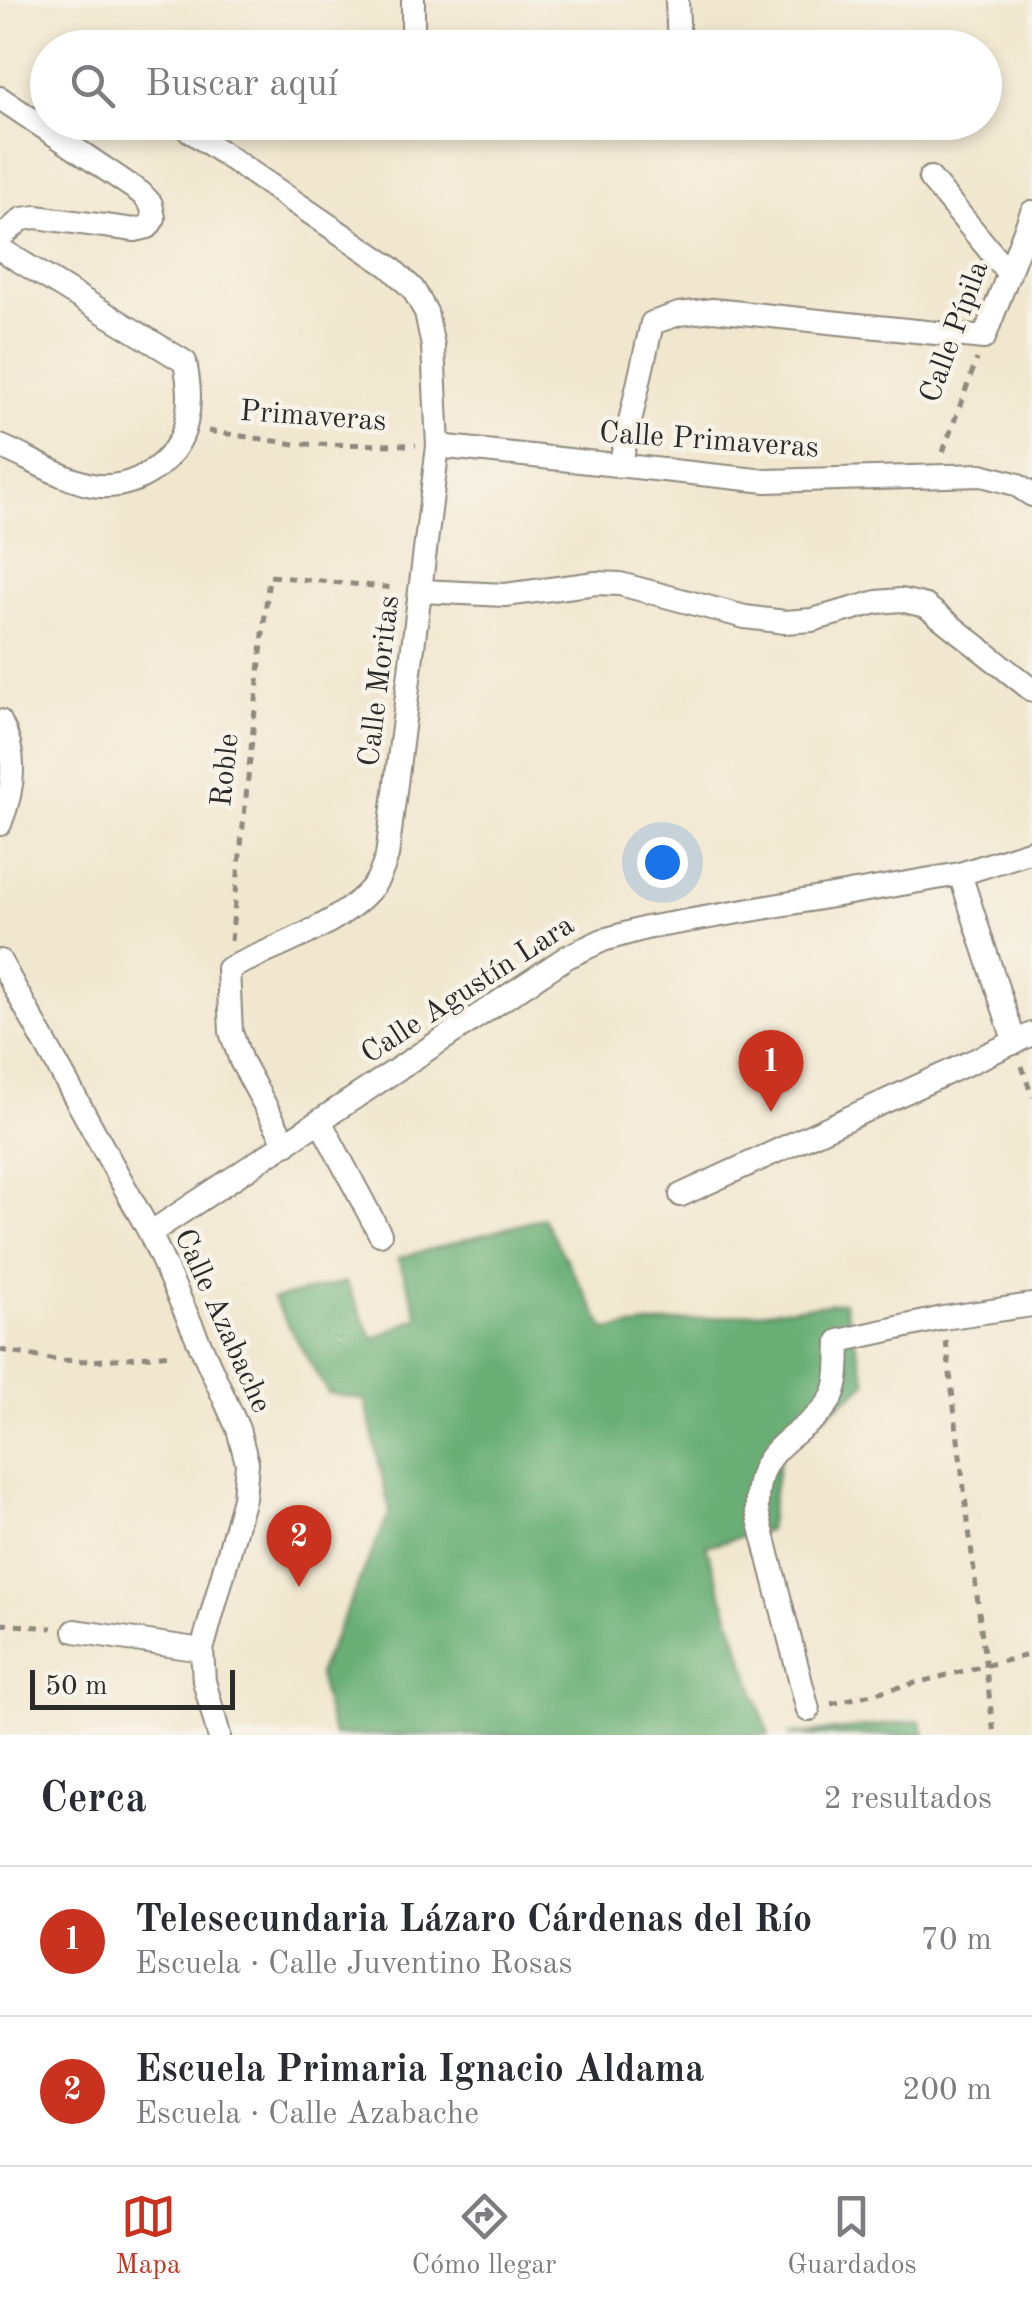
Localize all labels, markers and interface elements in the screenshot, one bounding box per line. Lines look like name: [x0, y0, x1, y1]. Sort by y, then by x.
search box: [30, 30, 1002, 140]
icon: search: [65, 58, 120, 113]
text: Buscar aquí: [145, 66, 338, 104]
street label: Calle Pípila: [916, 257, 995, 407]
street label: Primaveras: [239, 397, 387, 437]
street label: Calle Primaveras: [598, 418, 820, 464]
street label: Calle Moritas: [355, 594, 405, 768]
street label: Roble: [207, 732, 245, 808]
your location: [637, 837, 688, 888]
street label: Calle Agustín Lara: [356, 910, 580, 1070]
pin: 1: [738, 1030, 804, 1112]
street label: Calle Azabache: [168, 1225, 276, 1417]
pin: 2: [266, 1504, 332, 1587]
scale bar: [30, 1665, 235, 1710]
text: 50 m: [45, 1673, 108, 1701]
text: Cerca: [40, 1779, 147, 1821]
text: 2 resultados: [824, 1784, 992, 1816]
text: Telesecundaria Lázaro Cárdenas del Río: [135, 1902, 812, 1940]
text: 1: [63, 1925, 82, 1957]
text: 70 m: [921, 1925, 992, 1957]
text: Escuela · Calle Juventino Rosas: [135, 1949, 572, 1981]
text: Escuela Primaria Ignacio Aldama: [135, 2052, 704, 2090]
text: 2: [63, 2075, 82, 2107]
text: 200 m: [902, 2075, 992, 2107]
text: Escuela · Calle Azabache: [135, 2099, 479, 2131]
tab: Mapa: [115, 2189, 181, 2284]
tab: Cómo llegar: [412, 2189, 557, 2284]
tab: Guardados: [787, 2189, 917, 2284]

